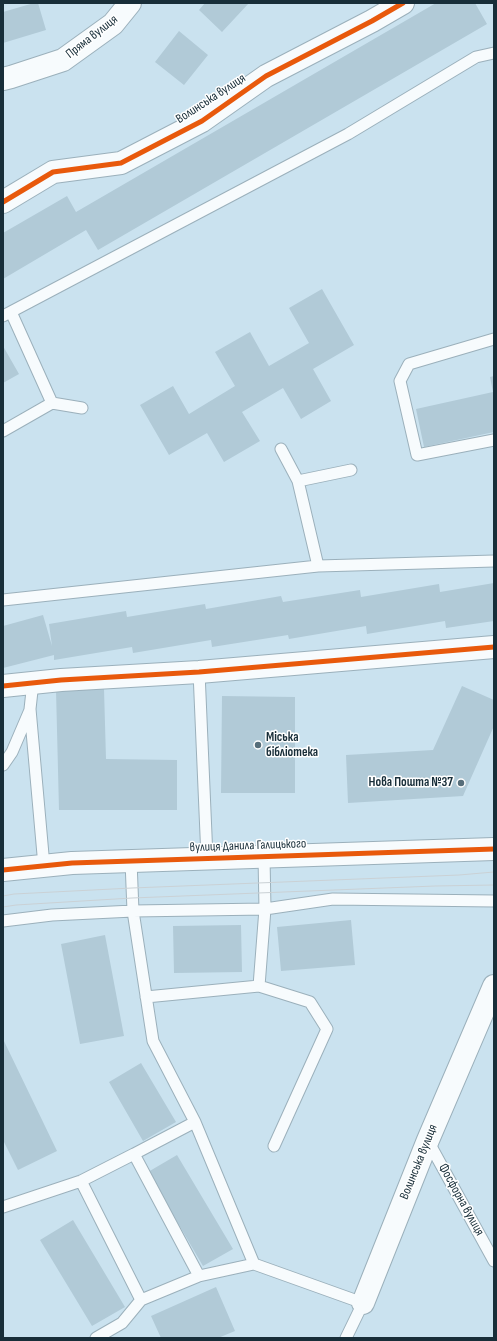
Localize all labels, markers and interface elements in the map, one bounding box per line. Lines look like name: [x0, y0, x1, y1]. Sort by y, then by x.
street label: Пряма вулиця: [63, 12, 121, 62]
street label: Волинська вулиця: [173, 71, 249, 127]
place label: Міська бібліотека: [266, 730, 318, 761]
marker: Міська бібліотека: [253, 740, 263, 750]
place label: Нова Пошта №37: [369, 775, 453, 791]
marker: Нова Пошта №37: [456, 778, 466, 788]
street label: вулиця Данила Галицького: [189, 836, 307, 856]
street label: Волинська вулиця: [397, 1122, 441, 1202]
street label: Фосфорна вулиця: [435, 1161, 487, 1239]

